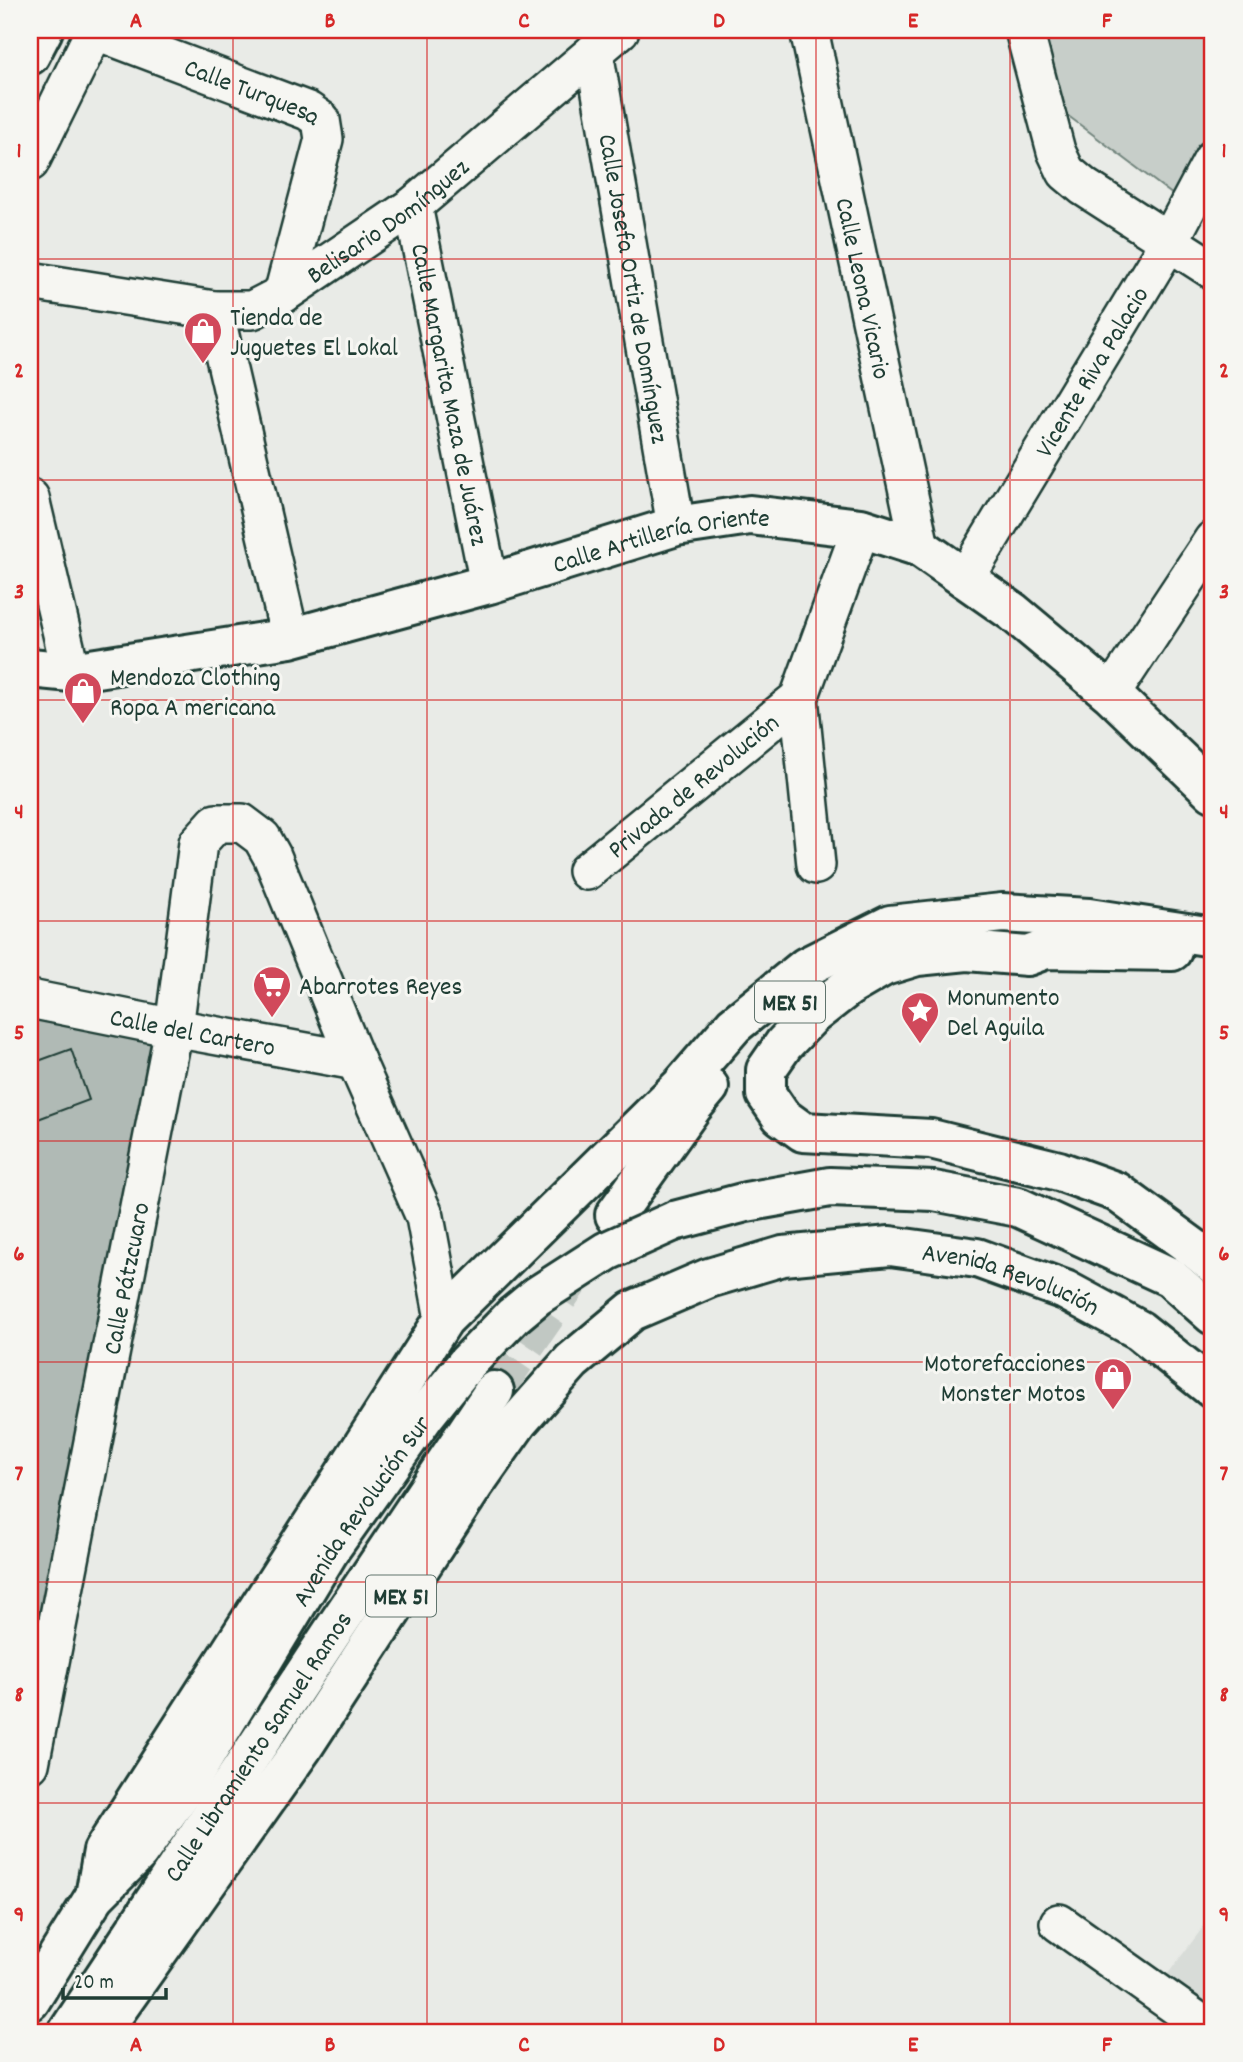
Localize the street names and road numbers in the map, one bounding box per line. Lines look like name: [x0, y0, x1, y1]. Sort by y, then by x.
street label: Calle Turquesa: [178, 51, 328, 137]
street label: Calle Josefa Ortiz de Domínguez: [586, 131, 676, 447]
street label: Belisario Domínguez: [300, 151, 479, 295]
street label: Calle Leona Vicario: [824, 195, 898, 383]
street label: Calle Margarita Maza de Juárez: [399, 240, 496, 549]
street label: Vicente Riva Palacio: [1028, 280, 1160, 465]
street label: Calle Artillería Oriente: [549, 500, 772, 585]
street label: Privada de Revolución: [601, 706, 788, 869]
road number: MEX 51: [755, 982, 825, 1022]
street label: Calle del Cartero: [106, 1001, 278, 1068]
street label: Calle Pátzcuaro: [96, 1200, 161, 1358]
street label: Avenida Revolución: [919, 1236, 1105, 1327]
street label: Avenida Revolución Sur: [285, 1409, 442, 1615]
road number: MEX 51: [366, 1576, 436, 1616]
street label: Calle Libramiento Samuel Ramos: [157, 1605, 363, 1891]

